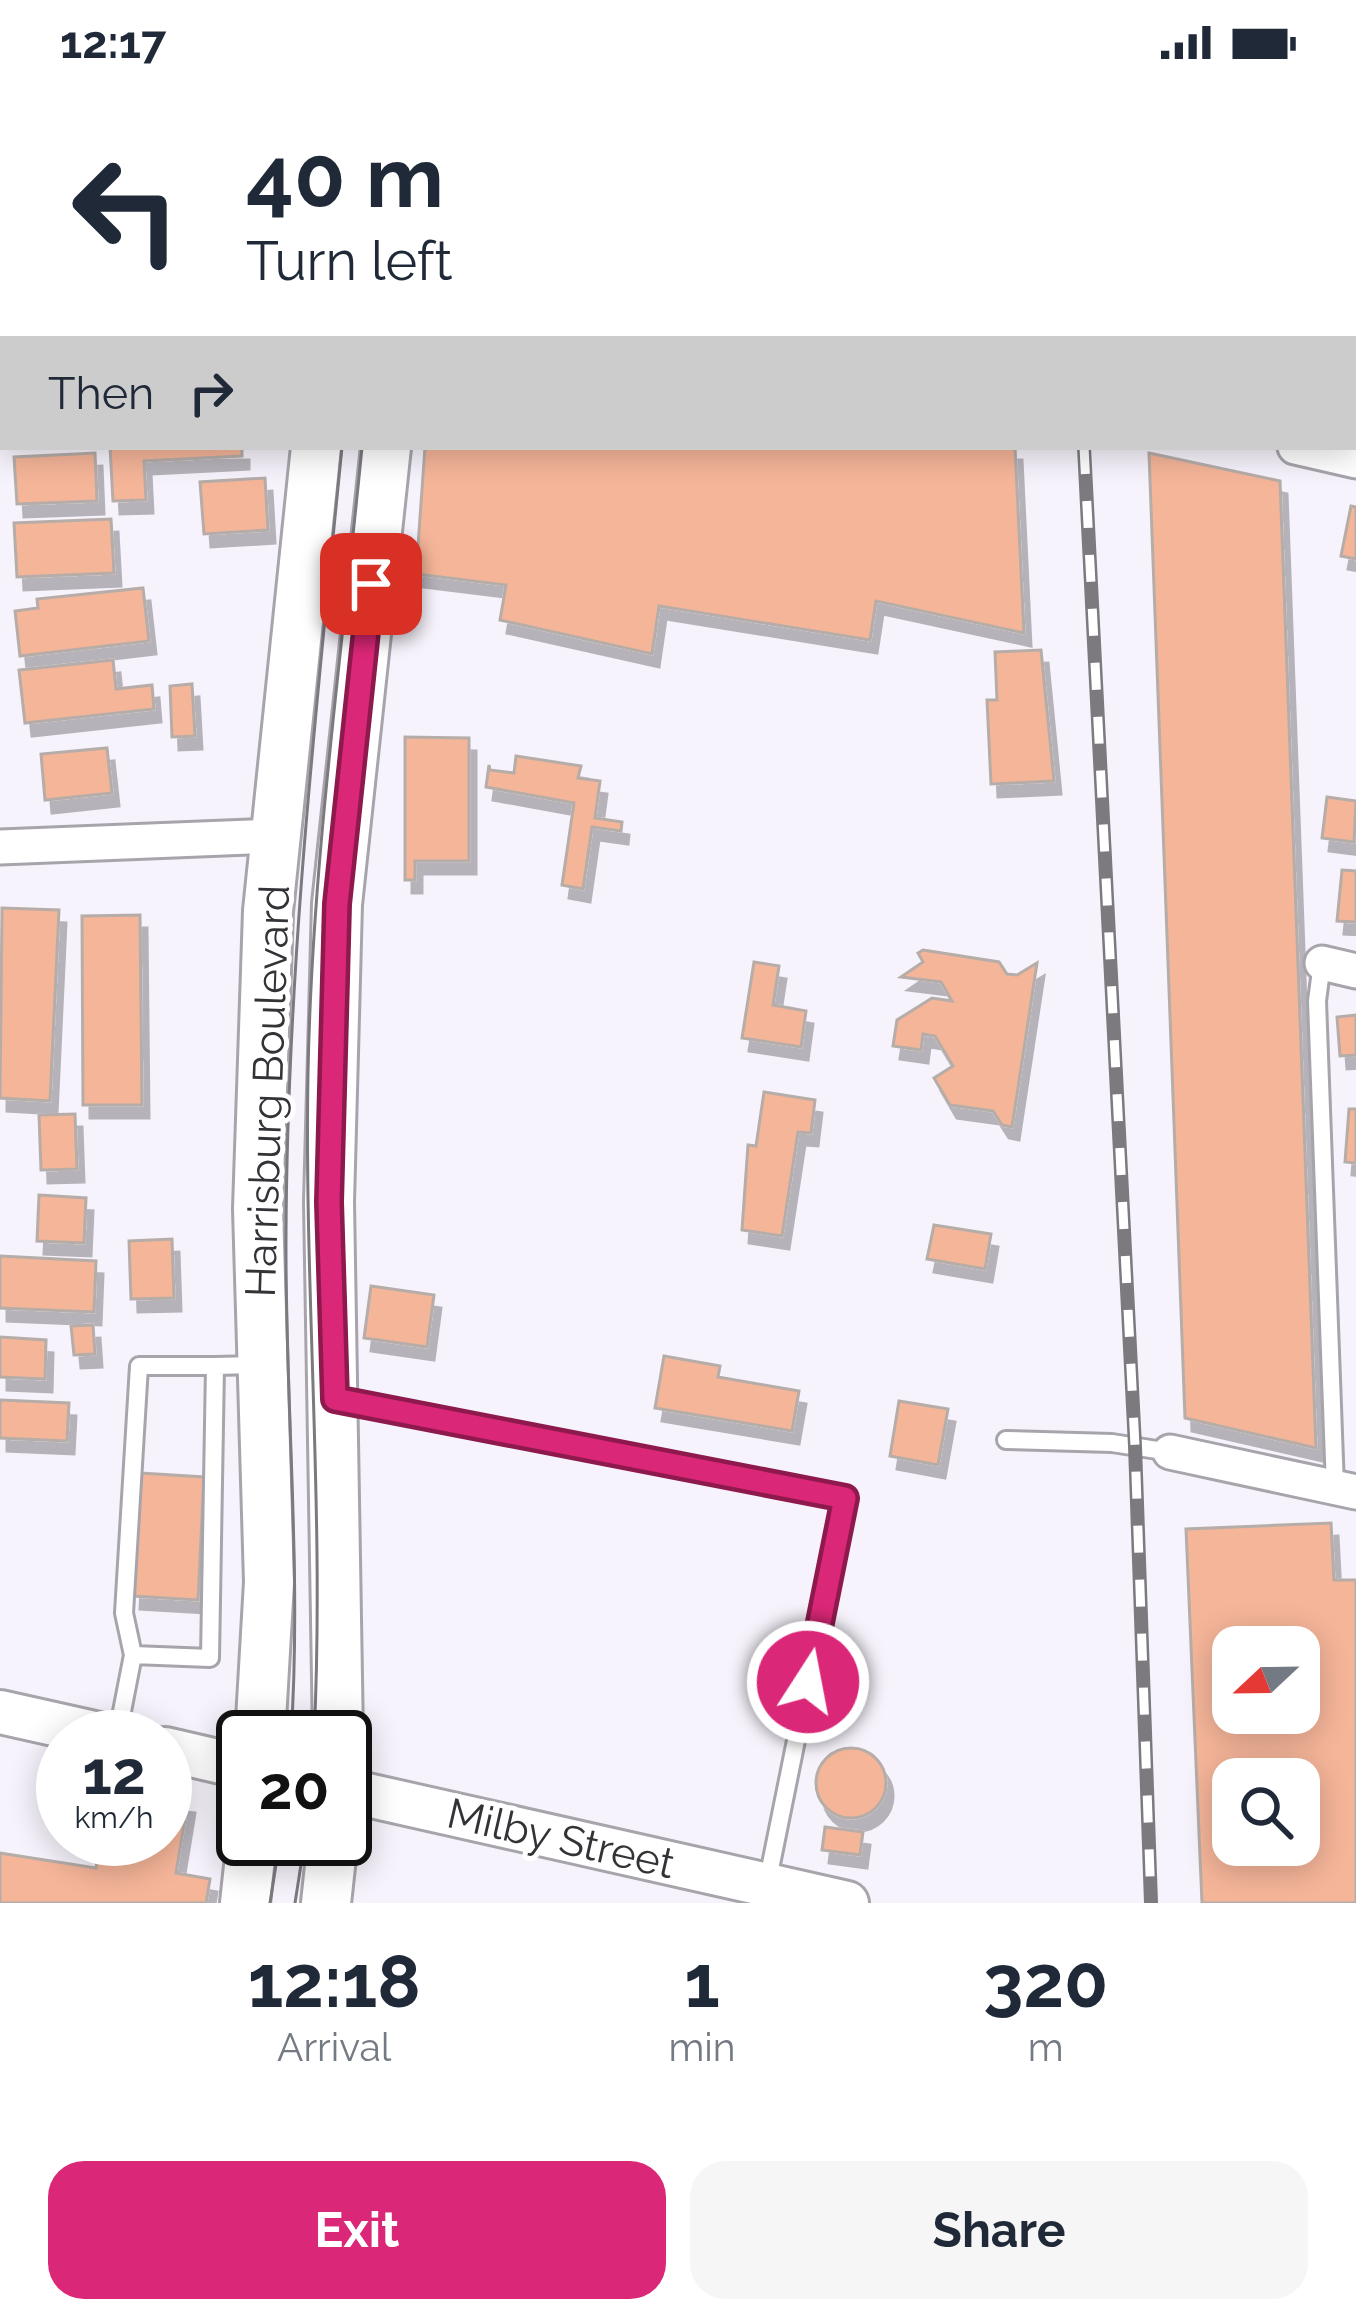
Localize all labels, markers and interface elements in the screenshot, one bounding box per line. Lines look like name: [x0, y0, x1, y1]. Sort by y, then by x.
text: 12:17: [60, 16, 166, 69]
text: 40 m: [246, 128, 444, 227]
icon: left: [48, 132, 204, 288]
text: Turn left: [246, 229, 453, 293]
icon: right: [178, 360, 244, 426]
text: Then: [48, 367, 154, 420]
pin: [320, 533, 422, 635]
icon: arrive: [338, 551, 404, 617]
street label: Harrisburg Boulevard: [236, 884, 299, 1298]
position arrow: [745, 1619, 871, 1745]
north arrow: [1212, 1626, 1320, 1734]
map controls: [1212, 1626, 1320, 1866]
speed limit sign: 20: [216, 1710, 372, 1866]
text: 12: [82, 1738, 146, 1808]
button: search: [1212, 1758, 1320, 1866]
street label: Milby Street: [443, 1789, 679, 1888]
text: km/h: [74, 1800, 154, 1835]
text: 12:18: [248, 1939, 421, 2024]
text: 1: [684, 1939, 720, 2024]
text: 320: [983, 1939, 1108, 2024]
text: Arrival: [277, 2024, 391, 2070]
text: min: [668, 2024, 736, 2070]
text: m: [1028, 2024, 1064, 2070]
button: Exit: [48, 2161, 666, 2299]
button: Share: [690, 2161, 1308, 2299]

